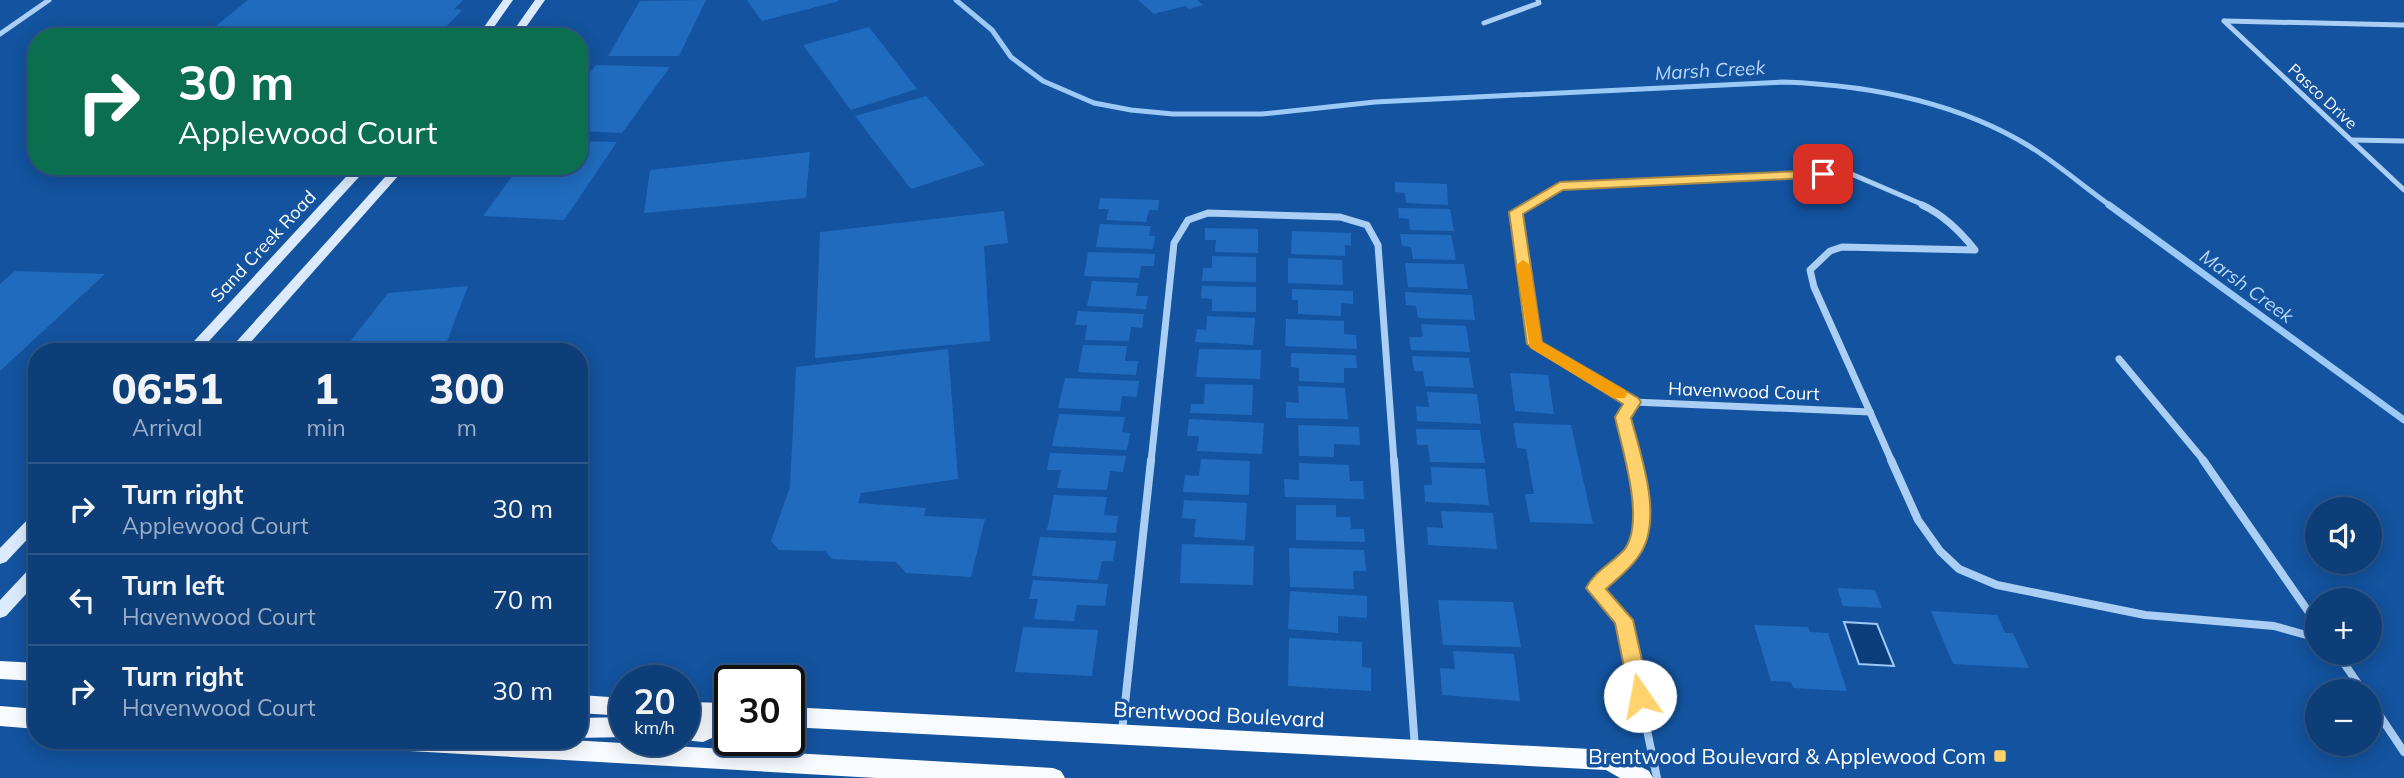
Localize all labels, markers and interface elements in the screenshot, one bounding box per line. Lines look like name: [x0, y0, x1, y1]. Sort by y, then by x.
text: 30 m: [178, 51, 294, 112]
water label: Marsh Creek: [1654, 55, 1767, 85]
icon: right: [63, 56, 154, 147]
street label: Pasco Drive: [2284, 59, 2362, 133]
text: Applewood Court: [178, 112, 438, 152]
pin: [1793, 144, 1853, 204]
icon: arrive: [1804, 155, 1842, 193]
street label: Sand Creek Road: [205, 185, 321, 307]
water label: Marsh Creek: [2195, 244, 2300, 329]
text: 06:51: [111, 362, 223, 415]
text: 1: [313, 362, 339, 415]
text: 300: [429, 362, 505, 415]
street label: Havenwood Court: [1668, 377, 1820, 405]
text: Arrival: [132, 413, 202, 442]
text: min: [306, 413, 346, 442]
text: m: [457, 413, 477, 442]
text: Turn right: [122, 478, 243, 511]
icon: right: [63, 490, 101, 528]
text: 30 m: [492, 492, 553, 525]
map controls: [2305, 497, 2382, 756]
button: sound: [2305, 497, 2382, 574]
text: Applewood Court: [122, 511, 309, 540]
text: Turn left: [122, 569, 224, 602]
icon: left: [63, 581, 101, 619]
text: 70 m: [492, 583, 553, 616]
button: +: [2305, 588, 2382, 665]
text: Havenwood Court: [122, 602, 315, 631]
position arrow: [1603, 659, 1677, 733]
text: Turn right: [122, 660, 243, 693]
speed limit sign: 30: [714, 665, 805, 756]
icon: right: [63, 672, 101, 710]
text: 30 m: [492, 674, 553, 707]
text: 20: [633, 679, 676, 723]
button: −: [2305, 679, 2382, 756]
text: Havenwood Court: [122, 693, 315, 722]
street label: Brentwood Boulevard: [1113, 695, 1325, 733]
text: km/h: [634, 716, 675, 739]
place label: Brentwood Boulevard & Applewood Com: [1588, 743, 1986, 769]
marker: Brentwood Boulevard & Applewood Com: [1992, 748, 2008, 764]

